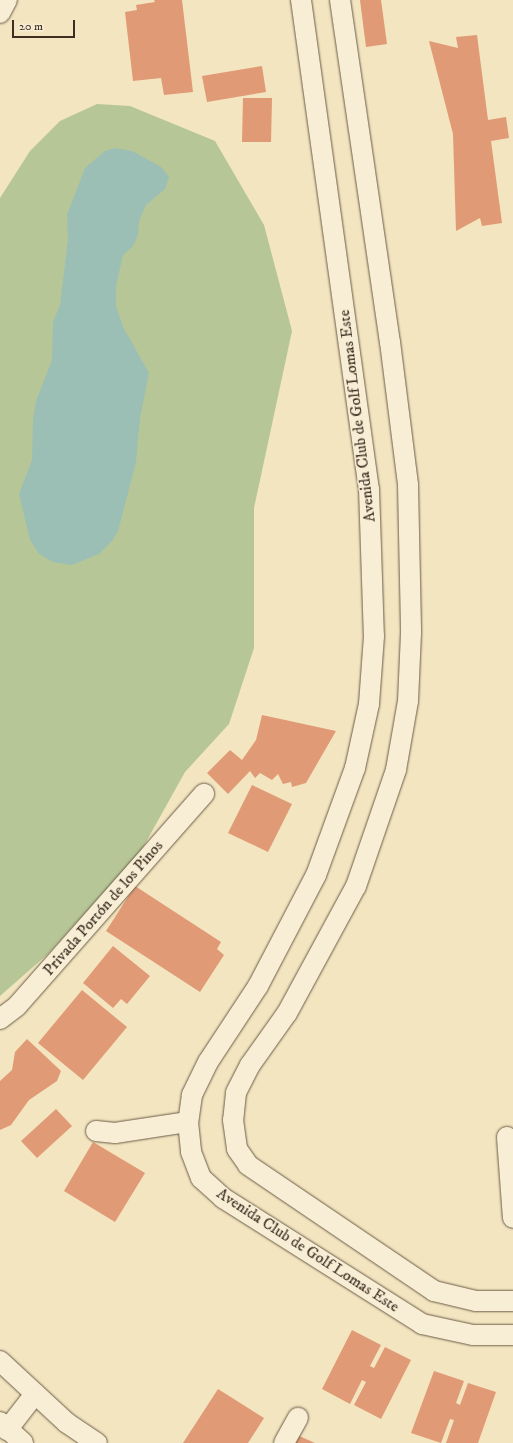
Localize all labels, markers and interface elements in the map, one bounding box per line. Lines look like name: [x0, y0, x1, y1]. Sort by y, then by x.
scale bar: [14, 12, 77, 38]
text: 20 m: [19, 19, 43, 34]
street label: Avenida Club de Golf Lomas Este: [334, 309, 380, 523]
street label: Privada Portón de los Pinos: [39, 836, 167, 980]
street label: Avenida Club de Golf Lomas Este: [213, 1184, 403, 1316]

